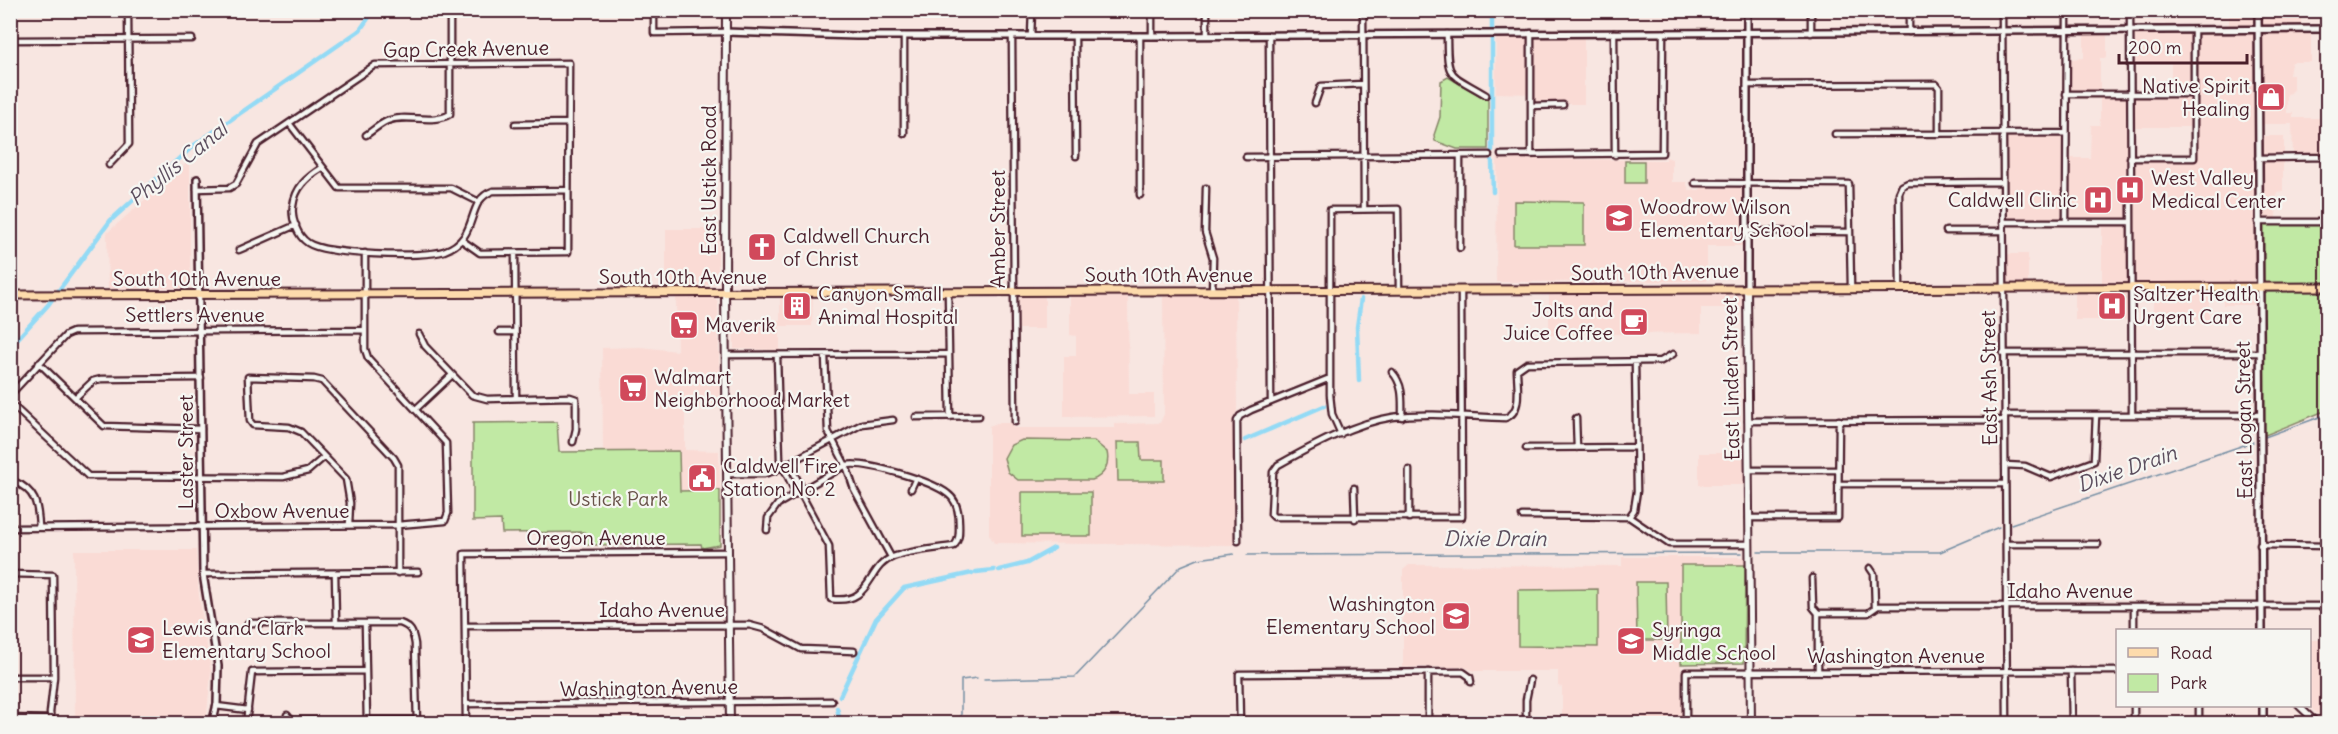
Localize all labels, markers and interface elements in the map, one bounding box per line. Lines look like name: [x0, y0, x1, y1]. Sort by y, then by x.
scale bar: [2119, 27, 2246, 65]
street label: Gap Creek Avenue: [383, 35, 549, 62]
text: 200 m: [2128, 36, 2182, 59]
place label: Native Spirit Healing: [2142, 73, 2250, 121]
shop icon: Native Spirit Healing: [2255, 81, 2287, 113]
street label: East Ustick Road: [696, 105, 721, 255]
water label: Phyllis Canal: [123, 113, 235, 212]
place label: West Valley Medical Center: [2151, 165, 2285, 213]
street label: Amber Street: [985, 169, 1010, 288]
hospital icon: West Valley Medical Center: [2114, 174, 2146, 206]
hospital icon: Caldwell Clinic: [2082, 184, 2114, 216]
place label: Caldwell Clinic: [1948, 187, 2077, 212]
place label: Woodrow Wilson Elementary School: [1640, 194, 1809, 242]
school or university icon: Woodrow Wilson Elementary School: [1603, 202, 1635, 234]
place label: Caldwell Church of Christ: [783, 223, 930, 271]
church icon: Caldwell Church of Christ: [746, 231, 778, 263]
street label: South 10th Avenue: [1571, 258, 1739, 285]
street label: South 10th Avenue: [1085, 262, 1253, 287]
street label: South 10th Avenue: [599, 264, 767, 289]
street label: South 10th Avenue: [113, 266, 281, 291]
place label: Canyon Small Animal Hospital: [818, 281, 958, 329]
place label: Saltzer Health Urgent Care: [2133, 281, 2259, 329]
building icon: Canyon Small Animal Hospital: [781, 290, 813, 322]
hospital icon: Saltzer Health Urgent Care: [2096, 290, 2128, 322]
place label: Jolts and Juice Coffee: [1503, 297, 1613, 345]
street label: East Linden Street: [1717, 297, 1744, 461]
street label: Settlers Avenue: [125, 302, 265, 327]
cafe icon: Jolts and Juice Coffee: [1618, 306, 1650, 338]
supermarket icon: Maverik: [668, 309, 700, 341]
street label: East Ash Street: [1975, 310, 2002, 446]
place label: Maverik: [705, 312, 776, 337]
street label: East Logan Street: [2230, 341, 2257, 499]
place label: Walmart Neighborhood Market: [654, 364, 850, 412]
supermarket icon: Walmart Neighborhood Market: [617, 372, 649, 404]
street label: Laster Street: [173, 394, 198, 509]
water label: Dixie Drain: [2074, 439, 2181, 498]
place label: Caldwell Fire Station No. 2: [723, 453, 838, 501]
public building icon: Caldwell Fire Station No. 2: [686, 462, 718, 494]
park label: Ustick Park: [568, 486, 668, 511]
street label: Oxbow Avenue: [214, 498, 350, 523]
street label: Oregon Avenue: [526, 525, 666, 550]
water label: Dixie Drain: [1443, 525, 1547, 552]
street label: Idaho Avenue: [2007, 578, 2133, 603]
place label: Washington Elementary School: [1266, 591, 1435, 639]
street label: Idaho Avenue: [599, 597, 725, 622]
school or university icon: Washington Elementary School: [1440, 600, 1472, 632]
place label: Lewis and Clark Elementary School: [162, 615, 331, 663]
place label: Syringa Middle School: [1652, 617, 1776, 665]
school or university icon: Lewis and Clark Elementary School: [125, 624, 157, 656]
school or university icon: Syringa Middle School: [1615, 625, 1647, 657]
legend: [2116, 629, 2311, 707]
text: Road: [2170, 641, 2213, 664]
street label: Washington Avenue: [1807, 643, 1985, 668]
text: Park: [2170, 671, 2207, 694]
street label: Washington Avenue: [560, 673, 738, 702]

